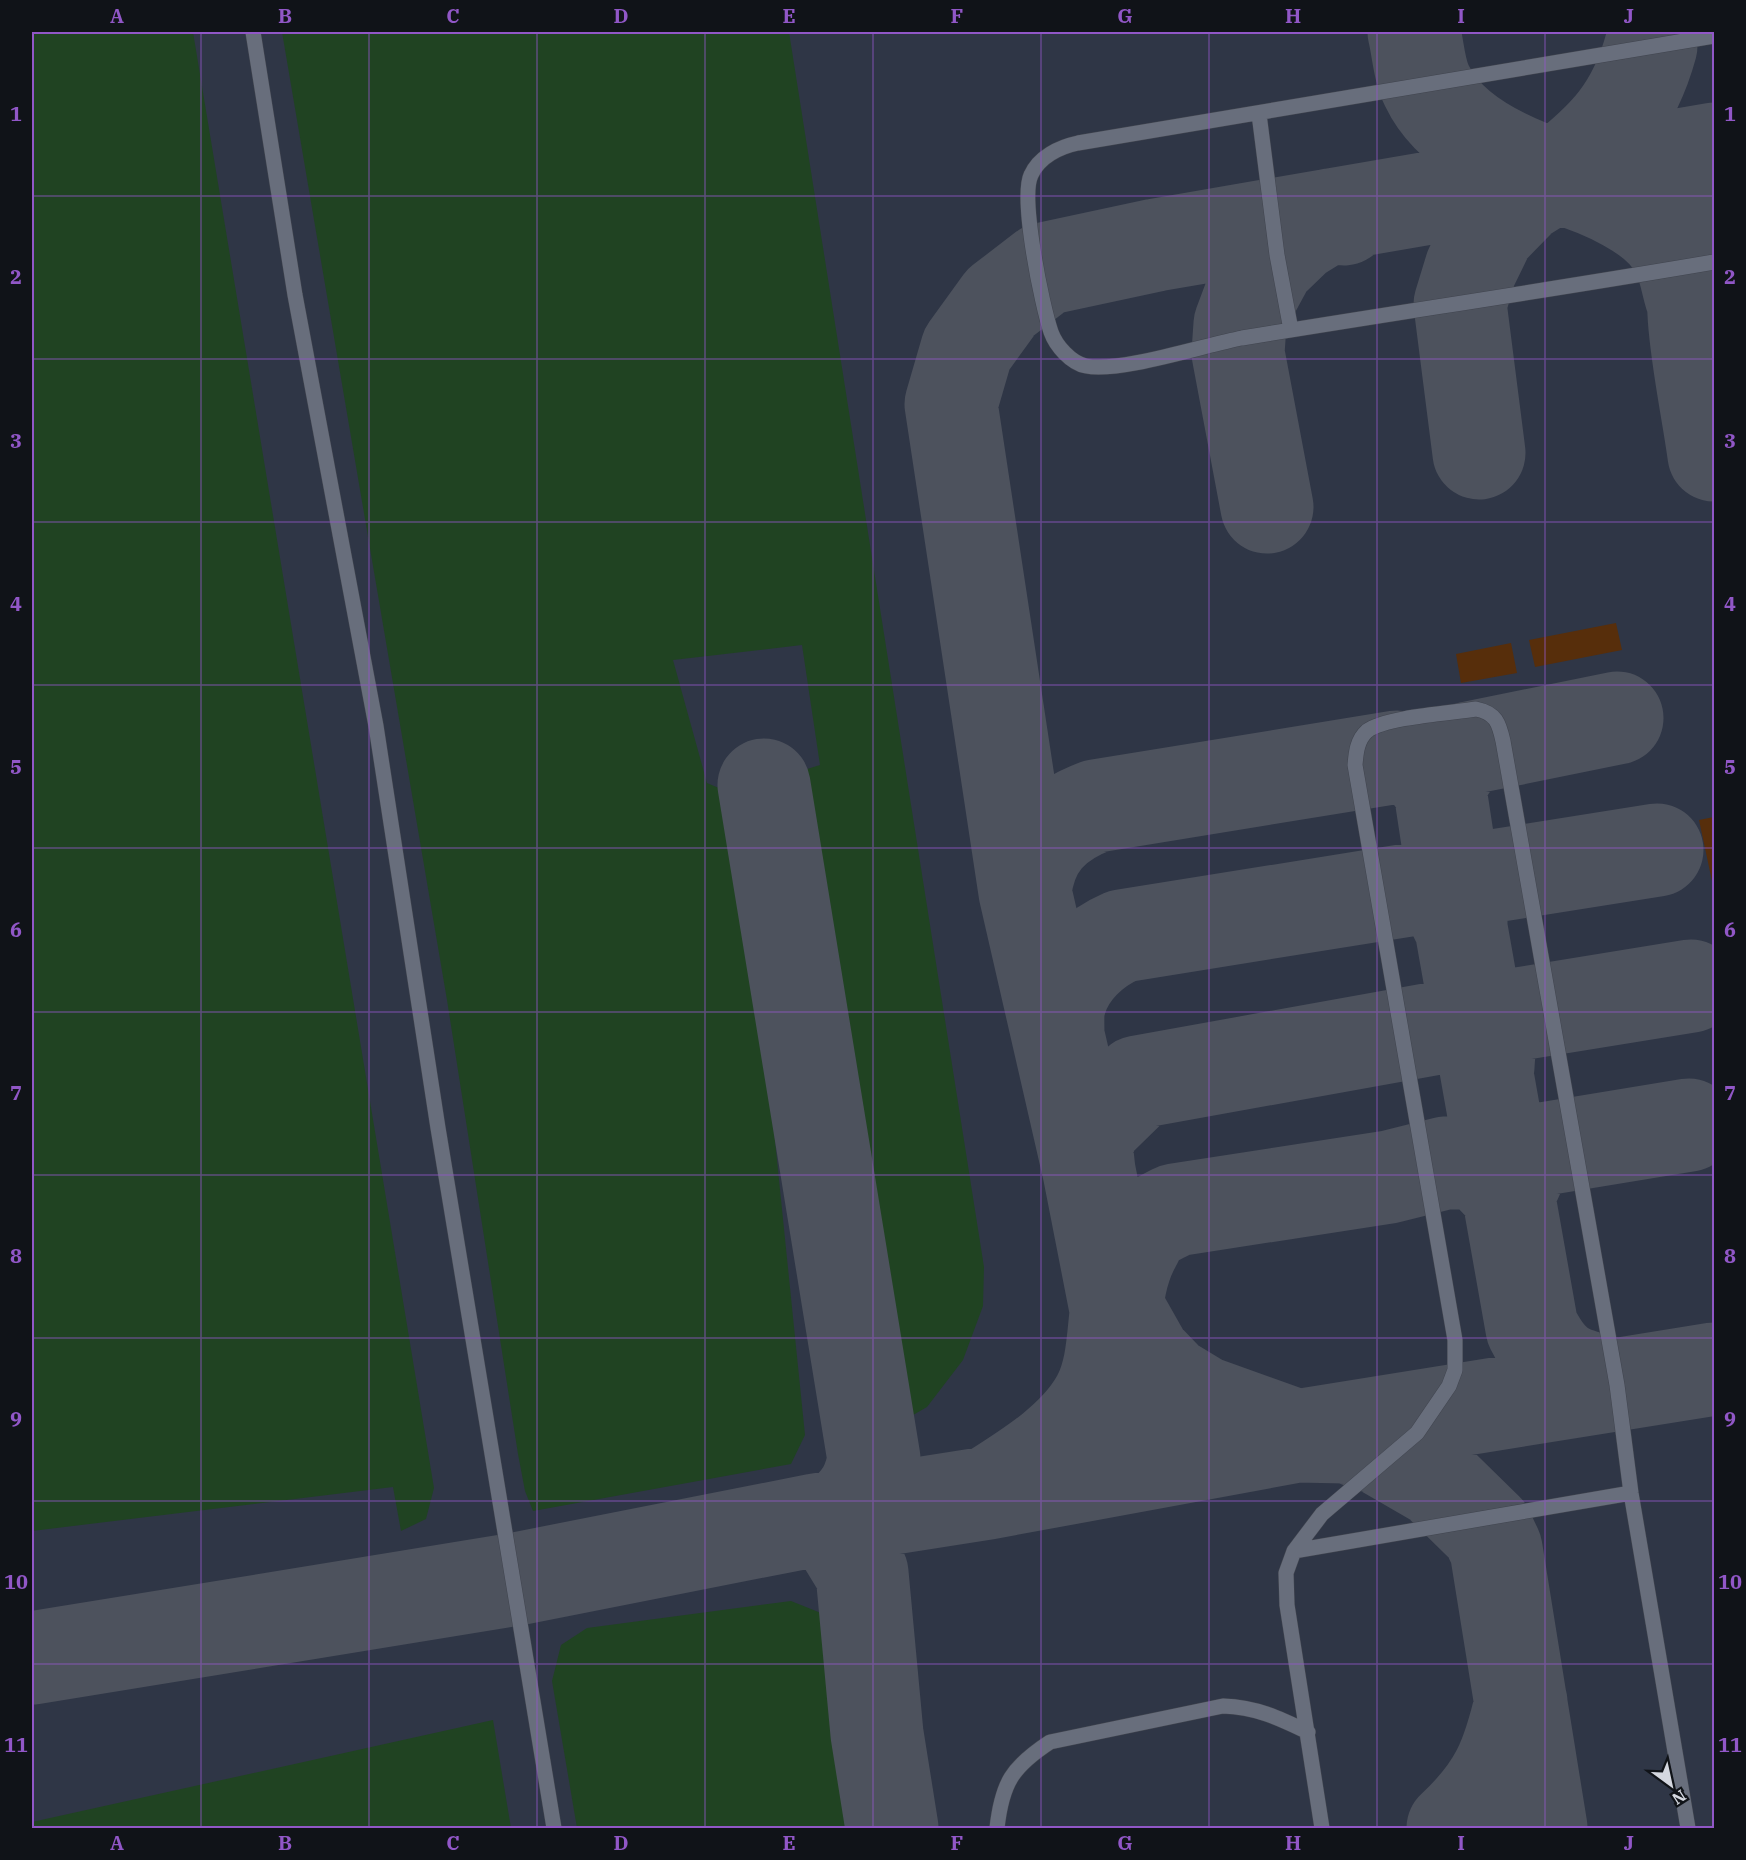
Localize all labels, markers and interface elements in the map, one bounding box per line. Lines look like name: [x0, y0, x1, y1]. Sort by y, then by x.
text: A: [110, 2, 124, 29]
text: B: [278, 2, 292, 29]
text: C: [446, 2, 460, 29]
text: D: [613, 2, 629, 29]
text: E: [782, 2, 796, 29]
text: F: [951, 2, 963, 29]
text: G: [1117, 2, 1133, 29]
text: H: [1285, 2, 1301, 29]
text: I: [1457, 2, 1465, 29]
text: J: [1624, 2, 1634, 29]
text: 1: [10, 100, 22, 127]
text: 1: [1724, 100, 1736, 127]
text: 2: [10, 263, 22, 290]
text: 2: [1724, 263, 1736, 290]
text: 3: [10, 427, 22, 454]
text: 3: [1724, 427, 1736, 454]
text: 4: [10, 590, 22, 617]
text: 4: [1724, 590, 1736, 617]
text: 5: [10, 753, 22, 780]
text: 5: [1724, 753, 1736, 780]
text: 6: [10, 916, 22, 943]
text: 6: [1724, 916, 1736, 943]
text: 7: [10, 1079, 22, 1106]
text: 7: [1724, 1079, 1736, 1106]
text: 8: [10, 1242, 22, 1269]
text: 8: [1724, 1242, 1736, 1269]
text: 9: [10, 1405, 22, 1432]
text: 9: [1724, 1405, 1736, 1432]
text: 10: [4, 1568, 28, 1595]
text: 10: [1718, 1568, 1742, 1595]
text: 11: [4, 1731, 28, 1758]
text: 11: [1718, 1731, 1742, 1758]
north arrow: [1641, 1755, 1701, 1815]
text: N: [1668, 1786, 1690, 1809]
text: A: [110, 1829, 124, 1856]
text: B: [278, 1829, 292, 1856]
text: C: [446, 1829, 460, 1856]
text: D: [613, 1829, 629, 1856]
text: E: [782, 1829, 796, 1856]
text: F: [951, 1829, 963, 1856]
text: G: [1117, 1829, 1133, 1856]
text: H: [1285, 1829, 1301, 1856]
text: I: [1457, 1829, 1465, 1856]
text: J: [1624, 1829, 1634, 1856]

